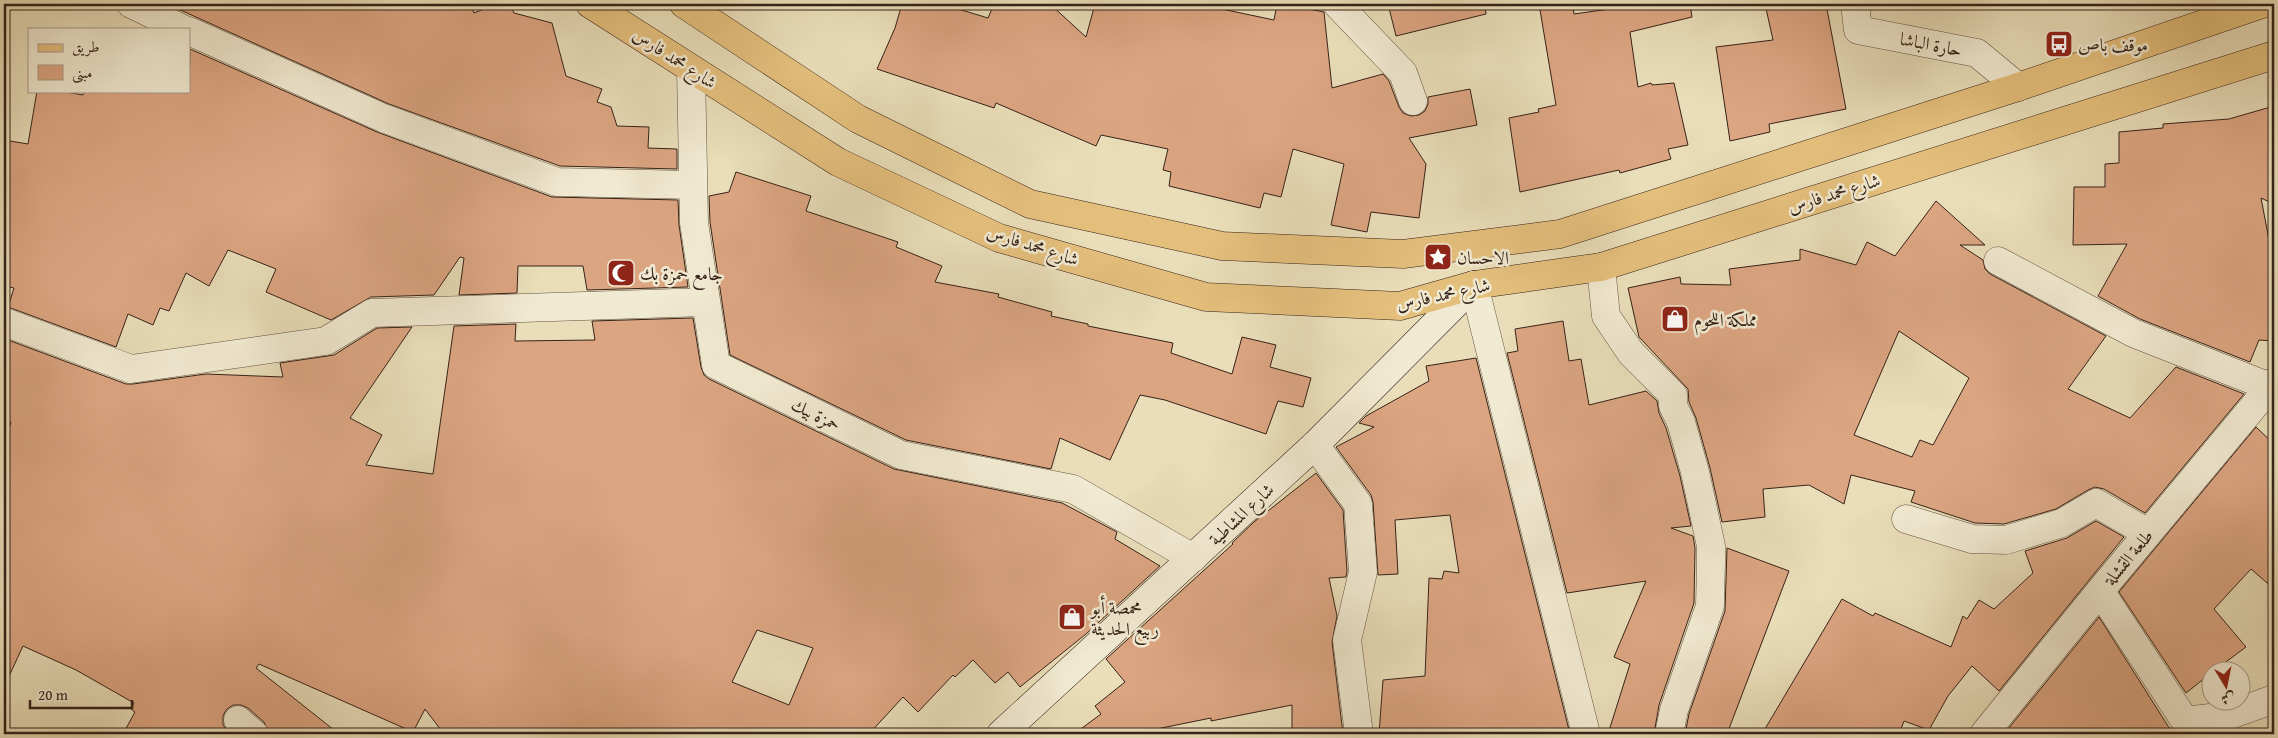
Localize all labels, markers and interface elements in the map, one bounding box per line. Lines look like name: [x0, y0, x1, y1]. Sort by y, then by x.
street label: شارع محمد فارس: [627, 21, 722, 97]
street label: حارة الباشا: [1898, 25, 1964, 63]
legend: [28, 28, 190, 92]
bus stop icon: موقف باص: [2044, 29, 2074, 59]
place label: موقف باص: [2078, 31, 2148, 58]
text: طريق: [72, 36, 99, 57]
text: مبنى: [72, 62, 92, 84]
street label: شارع محمد فارس: [1785, 166, 1884, 222]
street label: شارع محمد فارس: [983, 217, 1082, 274]
place icon: الاحسان: [1423, 242, 1453, 272]
place label: الاحسان: [1457, 244, 1509, 271]
mosque icon: جامع حمزة بك: [606, 258, 636, 288]
place label: جامع حمزة بك: [640, 260, 723, 290]
street label: شارع محمد فارس: [1394, 271, 1493, 319]
shop icon: مملكة اللحوم: [1660, 304, 1690, 334]
place label: مملكة اللحوم: [1694, 306, 1757, 336]
street label: حمزة بيك: [787, 390, 845, 438]
street label: شارع المشاطية: [1202, 476, 1281, 553]
street label: طلعة القشلة: [2096, 523, 2160, 592]
place label: محمصة أبو ربيع الحديثة: [1089, 594, 1159, 645]
shop icon: محمصة أبو ربيع الحديثة: [1057, 602, 1087, 632]
north arrow: [2200, 660, 2250, 710]
scale bar: [30, 678, 132, 710]
text: 20 m: [38, 684, 69, 705]
text: ش: [2220, 688, 2237, 710]

